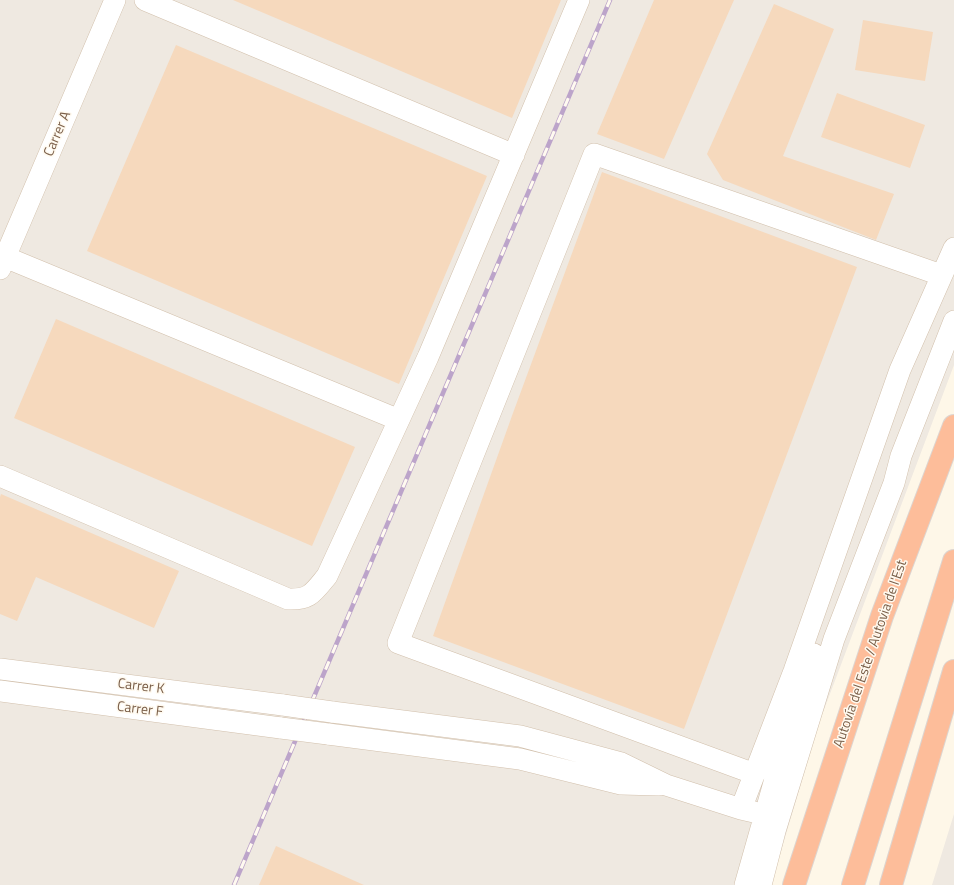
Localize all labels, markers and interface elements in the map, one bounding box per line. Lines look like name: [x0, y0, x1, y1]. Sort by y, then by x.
street label: Carrer A: [41, 109, 75, 159]
street label: Autovía del Este / Autovia de l'Est: [831, 558, 911, 750]
street label: Carrer K: [117, 676, 165, 698]
street label: Carrer F: [116, 699, 164, 721]

